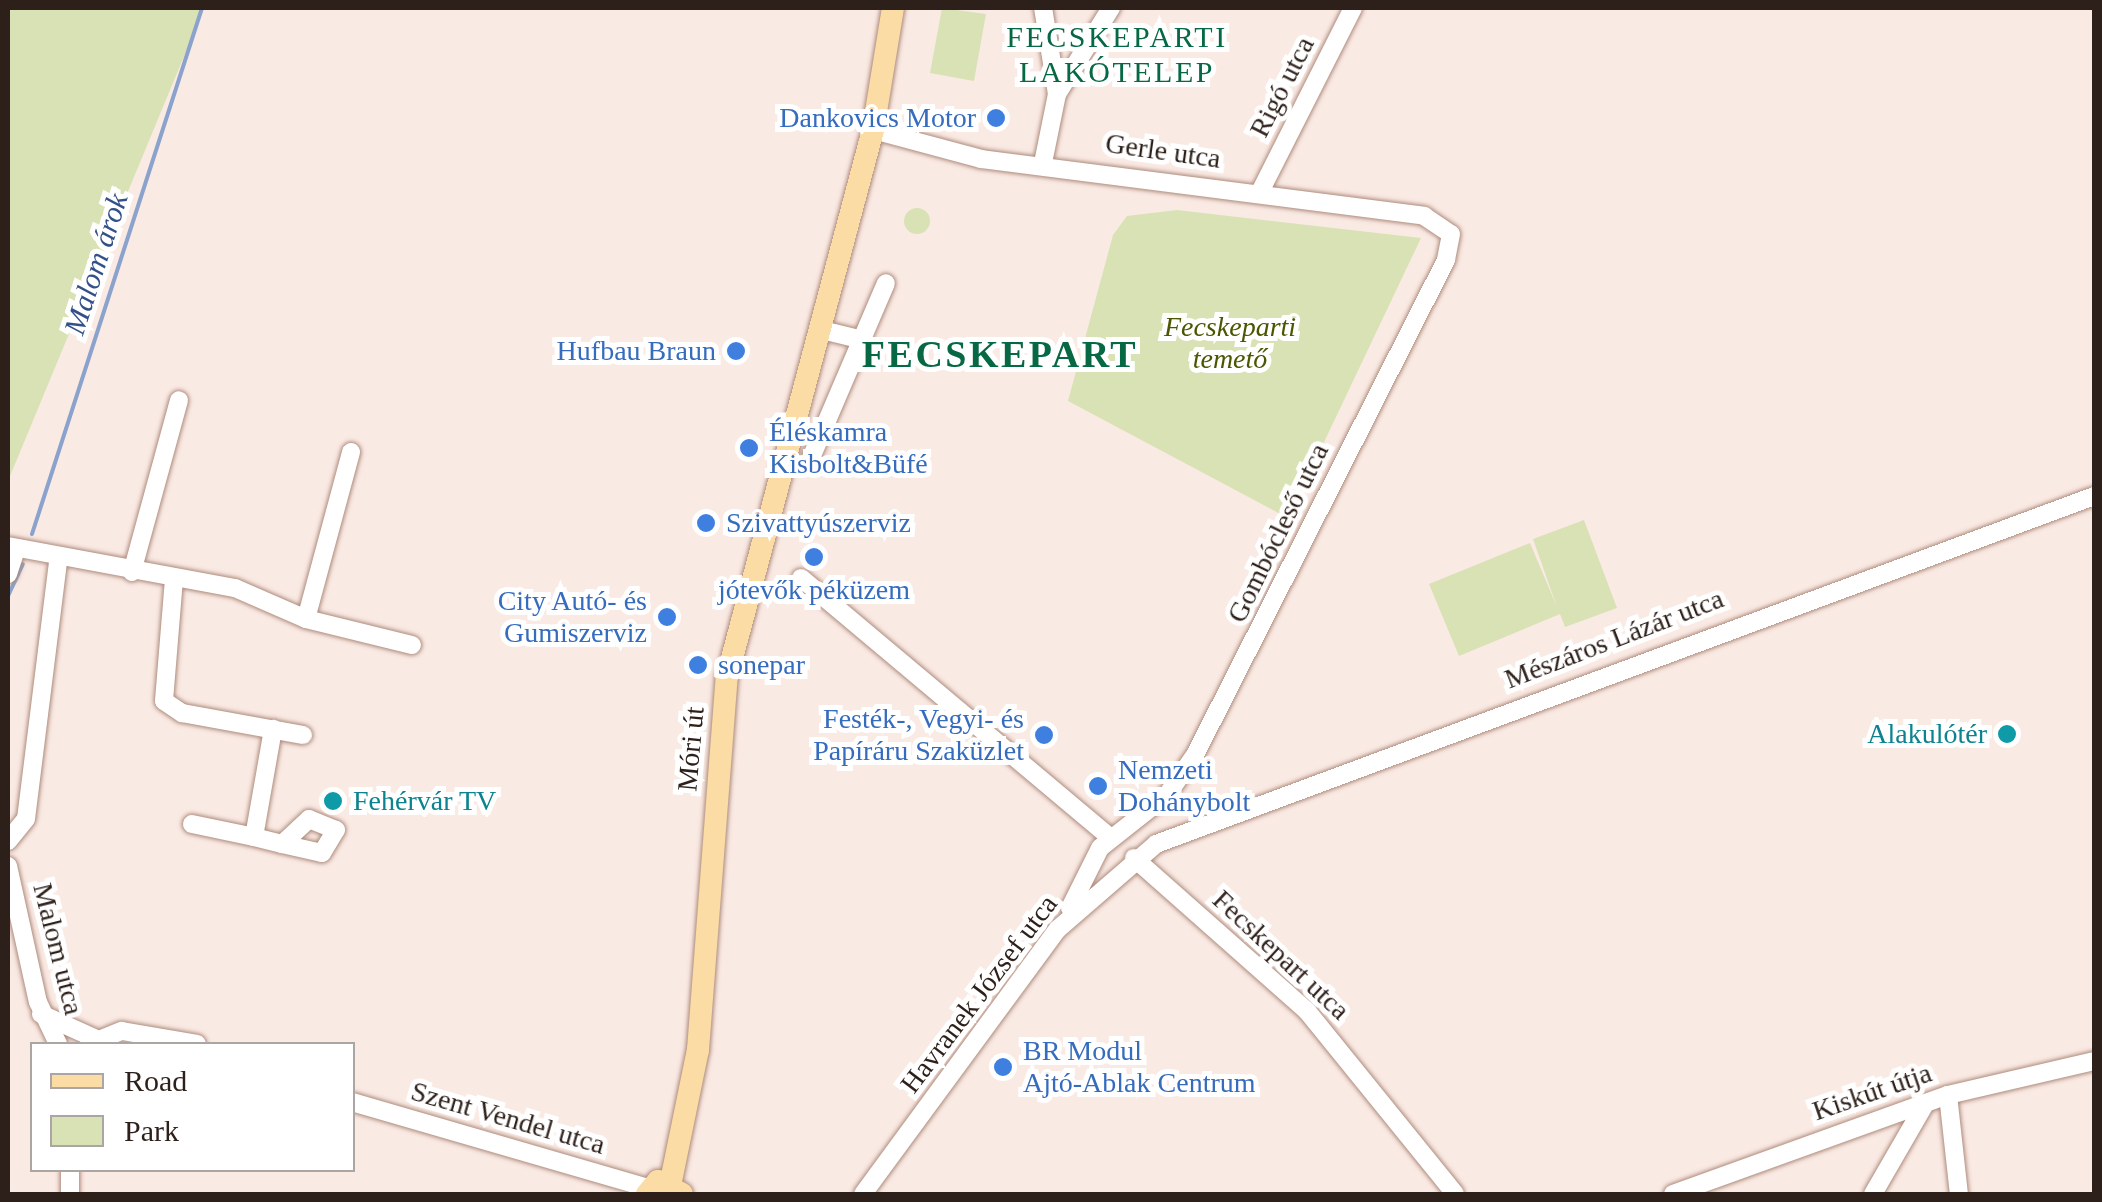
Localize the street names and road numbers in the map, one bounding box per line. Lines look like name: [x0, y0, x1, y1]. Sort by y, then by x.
street label: Rigó utca: [1242, 31, 1322, 143]
street label: Gerle utca: [1103, 126, 1223, 176]
street label: Gombócleső utca: [1220, 438, 1336, 628]
street label: Mészáros Lázár utca: [1500, 582, 1728, 696]
street label: Móri út: [671, 705, 711, 793]
street label: Malom utca: [25, 880, 91, 1018]
street label: Fecskepart utca: [1206, 883, 1356, 1027]
street label: Havranek József utca: [894, 888, 1064, 1100]
street label: Kiskút útja: [1808, 1056, 1936, 1128]
street label: Szent Vendel utca: [407, 1074, 609, 1162]

